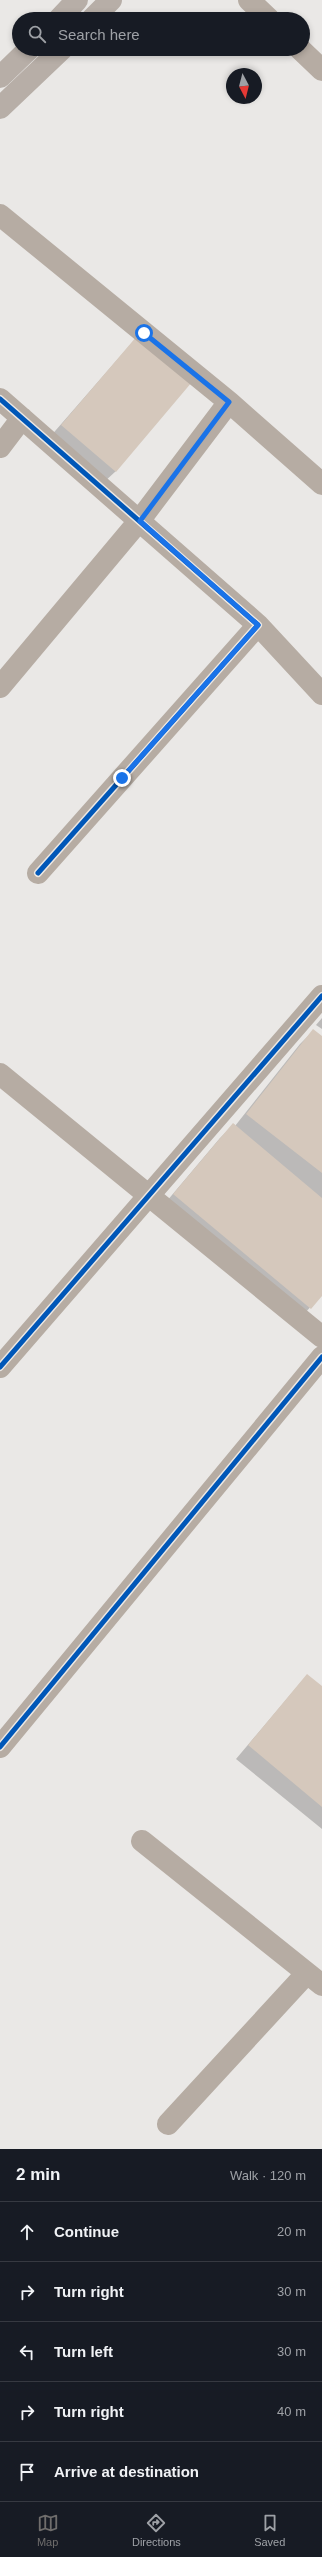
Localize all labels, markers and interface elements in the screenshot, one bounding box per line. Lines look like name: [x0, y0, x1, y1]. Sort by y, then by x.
search box: [12, 12, 310, 56]
icon: search: [26, 23, 48, 45]
text: Search here: [58, 26, 140, 43]
north arrow: [226, 68, 262, 104]
route start: [135, 324, 153, 342]
route end: [113, 769, 131, 787]
text: 2 min: [16, 2165, 60, 2184]
text: Walk · 120 m: [230, 2168, 306, 2183]
icon: ahead: [16, 2221, 38, 2243]
text: Continue: [54, 2223, 119, 2240]
text: 20 m: [277, 2224, 306, 2239]
icon: right: [16, 2281, 38, 2303]
text: Turn right: [54, 2283, 124, 2300]
text: 30 m: [277, 2284, 306, 2299]
icon: left: [16, 2341, 38, 2363]
text: Turn left: [54, 2343, 113, 2360]
text: 30 m: [277, 2344, 306, 2359]
icon: right: [16, 2401, 38, 2423]
text: Turn right: [54, 2403, 124, 2420]
text: 40 m: [277, 2404, 306, 2419]
icon: arrive: [16, 2461, 38, 2483]
text: Arrive at destination: [54, 2463, 199, 2480]
tab: Map: [37, 2512, 59, 2548]
tab: Directions: [132, 2512, 181, 2548]
tab: Saved: [254, 2512, 285, 2548]

